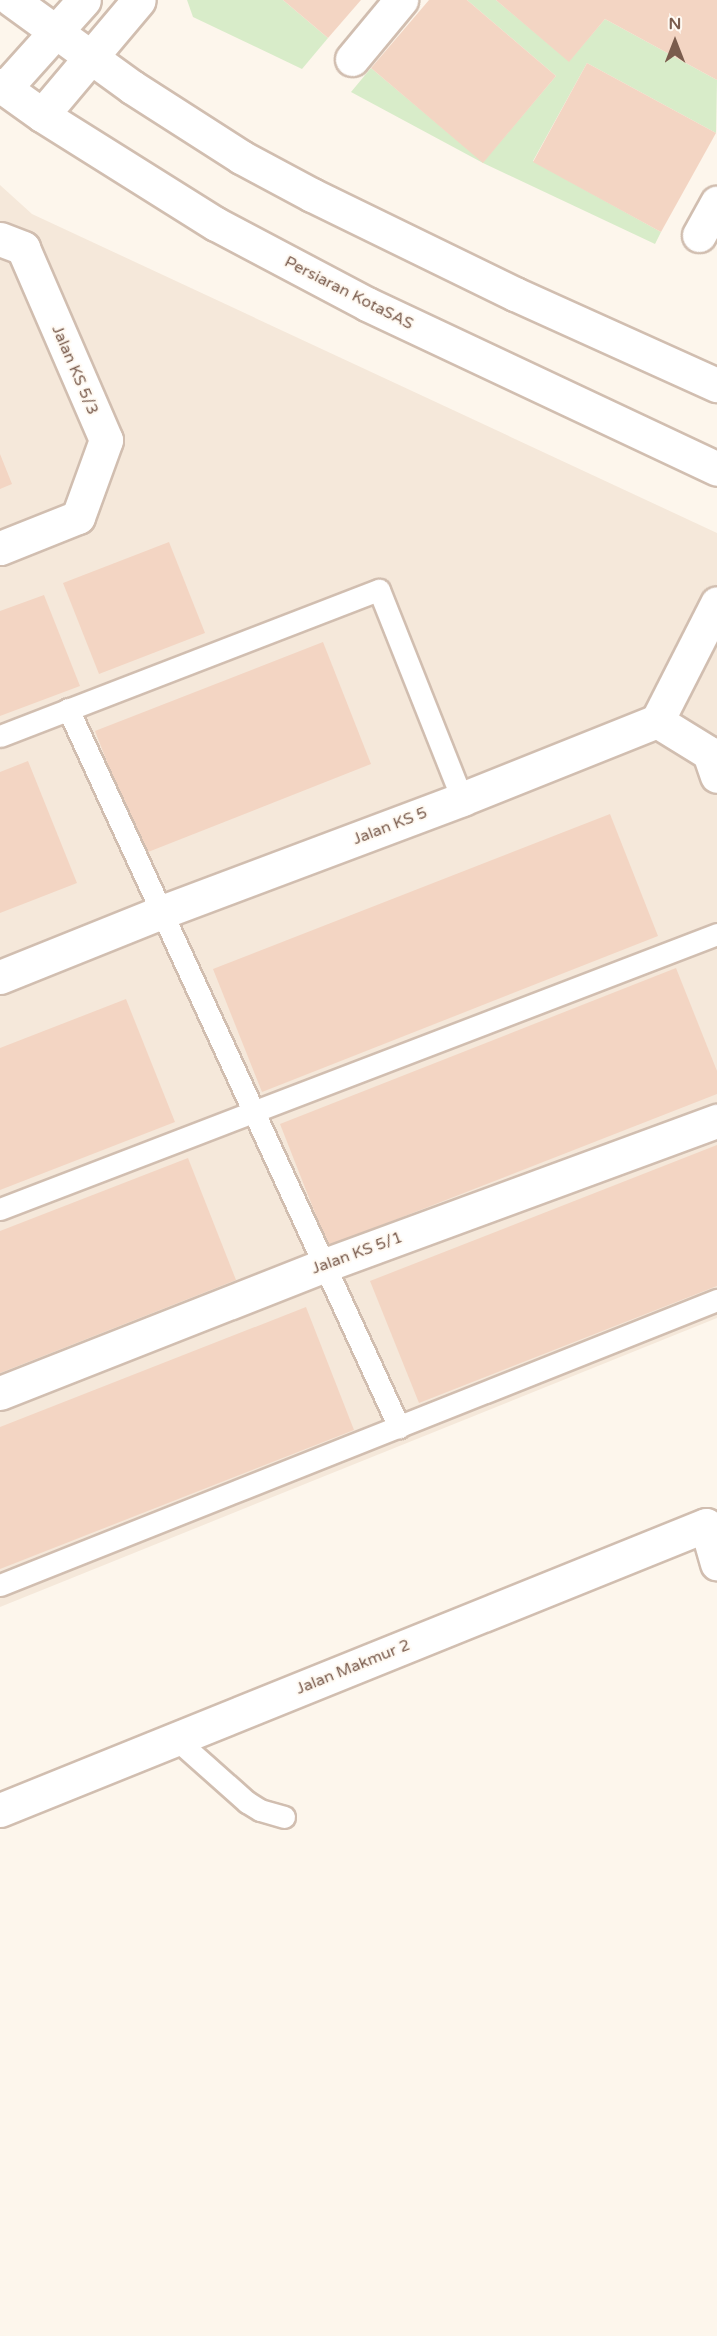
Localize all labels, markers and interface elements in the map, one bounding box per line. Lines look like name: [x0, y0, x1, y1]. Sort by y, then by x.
north arrow: [645, 12, 705, 72]
text: N: [669, 14, 681, 34]
street label: Persiaran KotaSAS: [281, 252, 417, 334]
street label: Jalan KS 5/3: [48, 322, 102, 418]
street label: Jalan KS 5: [350, 803, 430, 849]
street label: Jalan KS 5/1: [309, 1228, 405, 1278]
street label: Jalan Makmur 2: [293, 1635, 413, 1699]

